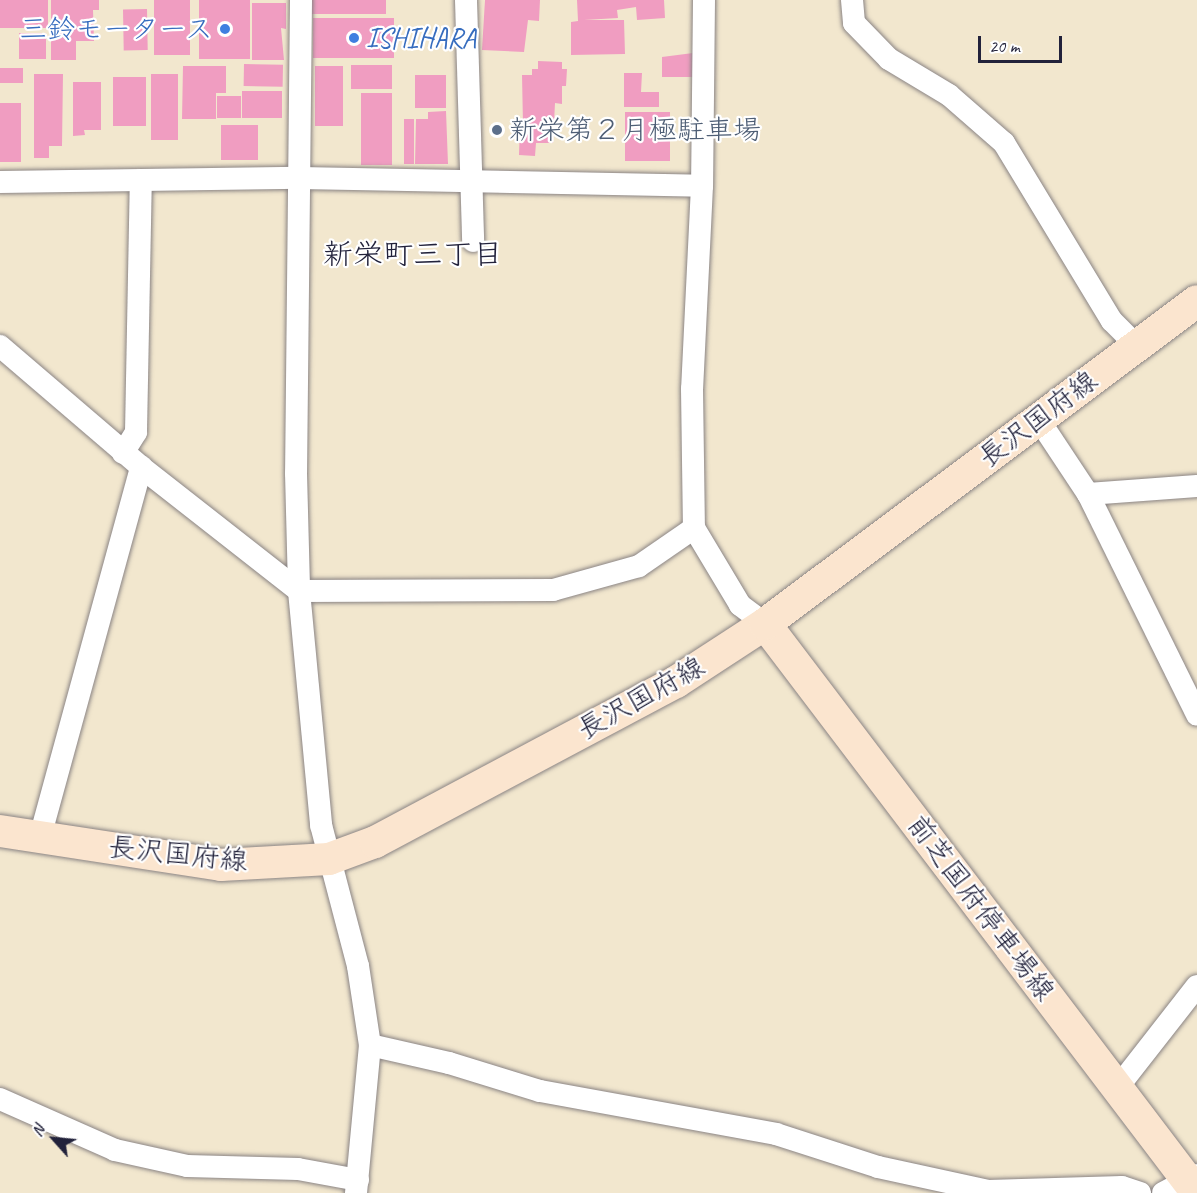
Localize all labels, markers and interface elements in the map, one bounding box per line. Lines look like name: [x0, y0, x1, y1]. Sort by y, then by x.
place label: 三鈴モータース: [17, 12, 213, 46]
place label: ISHIHARA: [366, 21, 476, 55]
marker: 三鈴モータース: [218, 22, 232, 36]
scale bar: [981, 24, 1065, 62]
marker: ISHIHARA: [347, 31, 361, 45]
text: 20 m: [989, 35, 1020, 57]
place label: 新栄第２月極駐車場: [509, 113, 761, 147]
marker: 新栄第２月極駐車場: [490, 123, 504, 137]
district label: 新栄町三丁目: [323, 236, 503, 272]
street label: 長沢国府線: [972, 363, 1104, 475]
street label: 長沢国府線: [572, 649, 710, 747]
street label: 前芝国府停車場線: [900, 808, 1062, 1008]
street label: 長沢国府線: [107, 830, 249, 878]
north arrow: [24, 1109, 84, 1169]
text: N: [27, 1122, 49, 1140]

